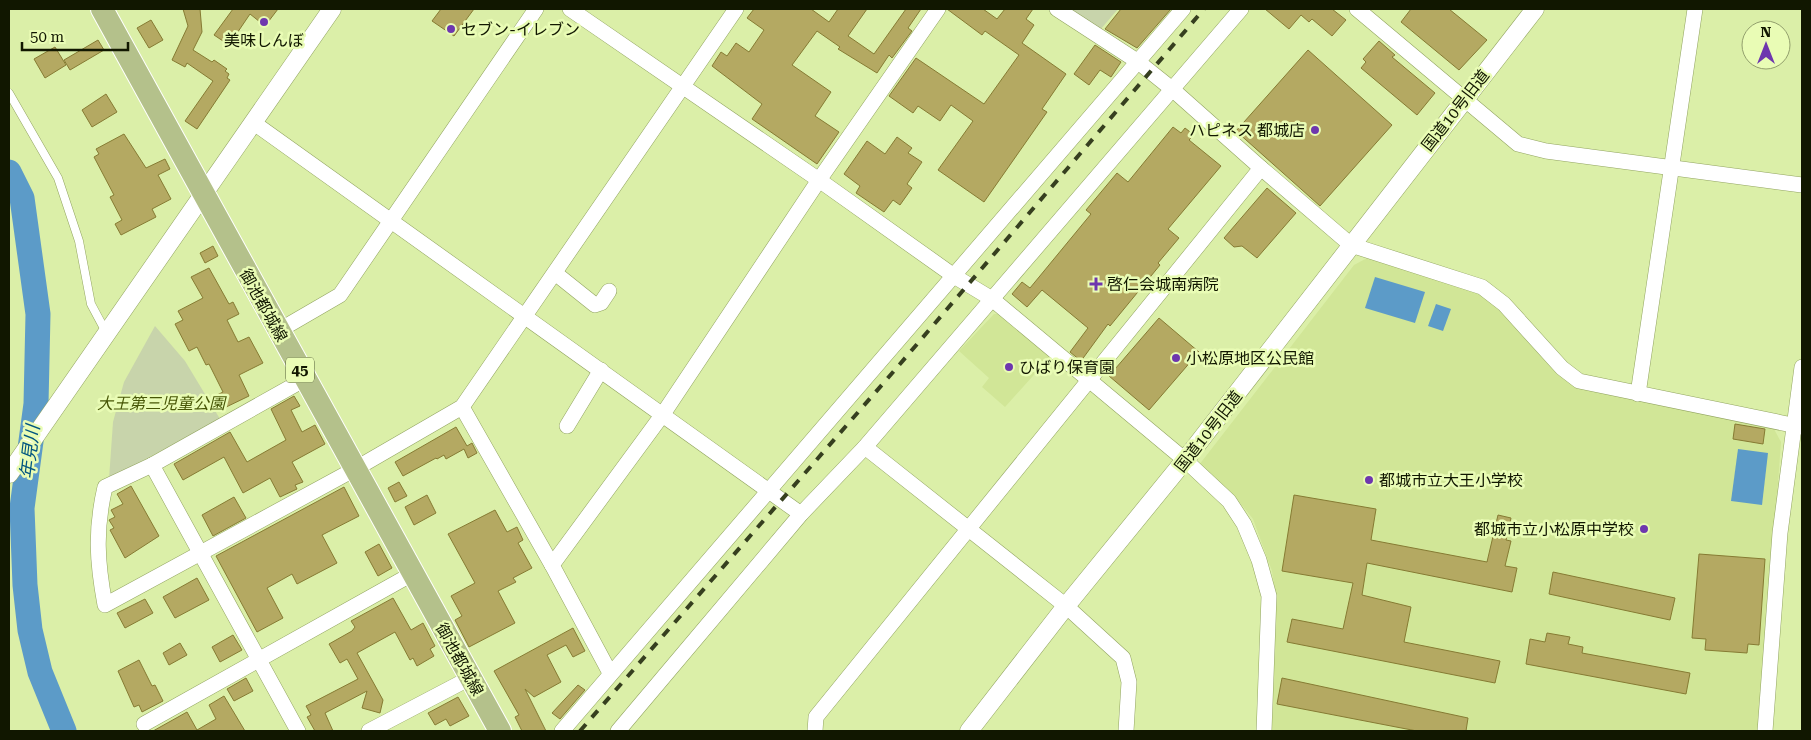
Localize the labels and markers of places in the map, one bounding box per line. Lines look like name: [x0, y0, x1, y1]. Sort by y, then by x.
marker: 美味しんぼ: [258, 16, 270, 28]
place label: セブン-イレブン: [461, 20, 580, 39]
marker: セブン-イレブン: [445, 23, 457, 35]
place label: 美味しんぼ: [224, 31, 304, 50]
place label: ハピネス 都城店: [1189, 121, 1305, 140]
marker: ハピネス 都城店: [1309, 124, 1321, 136]
place label: 啓仁会城南病院: [1107, 275, 1219, 294]
marker: 啓仁会城南病院: [1089, 277, 1103, 291]
place label: 小松原地区公民館: [1186, 349, 1314, 368]
marker: 小松原地区公民館: [1170, 352, 1182, 364]
place label: ひばり保育園: [1019, 358, 1115, 377]
marker: ひばり保育園: [1003, 361, 1015, 373]
place label: 都城市立大王小学校: [1379, 471, 1523, 490]
marker: 都城市立大王小学校: [1363, 474, 1375, 486]
place label: 都城市立小松原中学校: [1474, 520, 1634, 539]
marker: 都城市立小松原中学校: [1638, 523, 1650, 535]

